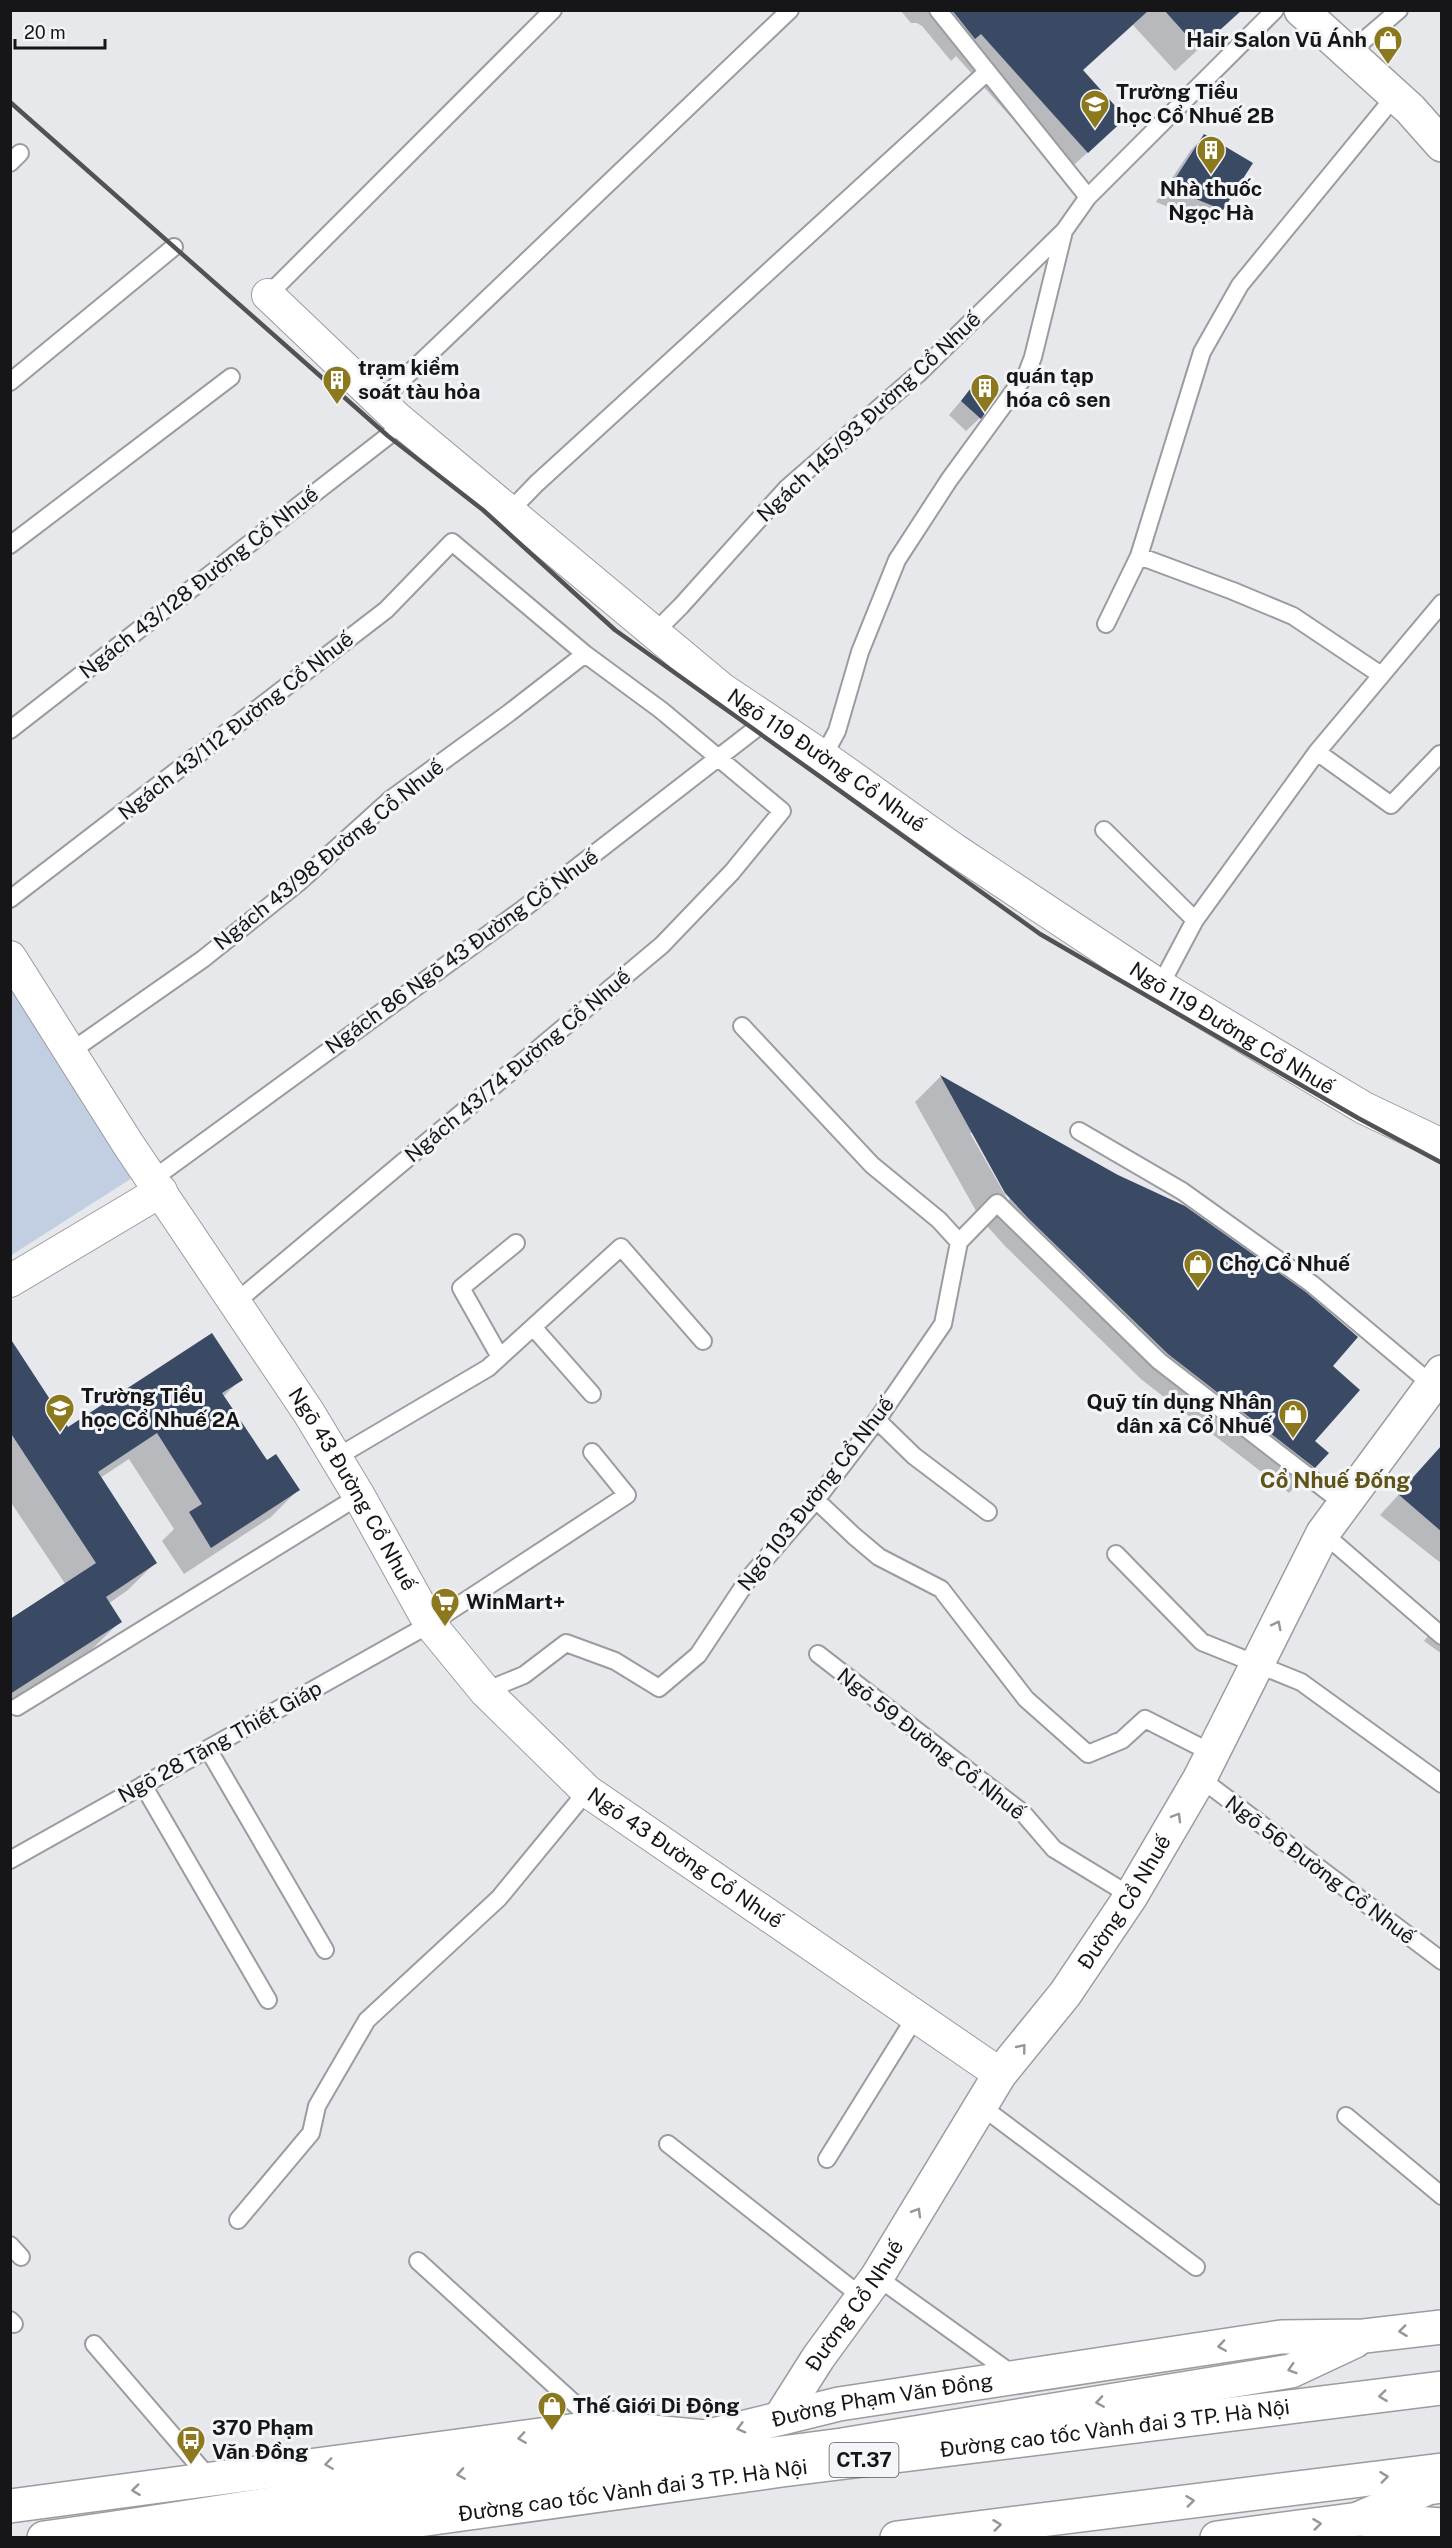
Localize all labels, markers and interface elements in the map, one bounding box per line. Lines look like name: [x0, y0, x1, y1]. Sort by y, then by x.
scale bar: [15, 12, 105, 50]
text: 20 m: [24, 22, 66, 43]
shop icon: Hair Salon Vũ Ánh: [1372, 24, 1404, 66]
place label: Hair Salon Vũ Ánh: [1186, 27, 1367, 52]
place label: Trường Tiểu học Cổ Nhuế 2B: [1116, 79, 1274, 128]
school or university icon: Trường Tiểu học Cổ Nhuế 2B: [1079, 88, 1111, 130]
building icon: Nhà thuốc Ngọc Hà: [1195, 134, 1227, 176]
place label: Nhà thuốc Ngọc Hà: [1160, 176, 1262, 225]
street label: Ngách 145/93 Đường Cổ Nhuế: [752, 306, 986, 527]
place label: trạm kiểm soát tàu hỏa: [358, 355, 480, 404]
place label: quán tạp hóa cô sen: [1006, 363, 1111, 412]
building icon: trạm kiểm soát tàu hỏa: [321, 364, 353, 406]
building icon: quán tạp hóa cô sen: [969, 372, 1001, 414]
street label: Ngách 43/128 Đường Cổ Nhuế: [74, 481, 323, 684]
street label: Ngách 43/112 Đường Cổ Nhuế: [113, 626, 358, 825]
street label: Ngõ 119 Đường Cổ Nhuế: [723, 683, 931, 837]
street label: Ngách 43/98 Đường Cổ Nhuế: [209, 754, 449, 955]
street label: Ngách 86 Ngõ 43 Đường Cổ Nhuế: [320, 844, 603, 1059]
street label: Ngõ 119 Đường Cổ Nhuế: [1125, 956, 1339, 1099]
street label: Ngách 43/74 Đường Cổ Nhuế: [400, 964, 636, 1167]
shop icon: Chợ Cổ Nhuế: [1182, 1248, 1214, 1290]
place label: Chợ Cổ Nhuế: [1219, 1251, 1351, 1276]
place label: Trường Tiểu học Cổ Nhuế 2A: [81, 1383, 240, 1432]
street label: Ngõ 43 Đường Cổ Nhuế: [283, 1383, 422, 1595]
place label: Quỹ tín dụng Nhân dân xã Cổ Nhuế: [1087, 1389, 1273, 1438]
school or university icon: Trường Tiểu học Cổ Nhuế 2A: [44, 1392, 76, 1434]
street label: Ngõ 103 Đường Cổ Nhuế: [732, 1392, 899, 1596]
shop icon: Quỹ tín dụng Nhân dân xã Cổ Nhuế: [1277, 1398, 1309, 1440]
district label: Cổ Nhuế Đống: [1260, 1467, 1410, 1493]
supermarket icon: WinMart+: [429, 1586, 461, 1628]
place label: WinMart+: [466, 1589, 565, 1614]
one-way arrow: [1270, 1621, 1281, 1631]
street label: Ngõ 59 Đường Cổ Nhuế: [833, 1663, 1030, 1825]
street label: Ngõ 28 Tăng Thiết Giáp: [114, 1675, 326, 1808]
street label: Ngõ 43 Đường Cổ Nhuế: [583, 1782, 788, 1934]
street label: Ngõ 56 Đường Cổ Nhuế: [1220, 1790, 1420, 1949]
one-way arrow: [1170, 1813, 1182, 1823]
street label: Đường Cổ Nhuế: [1072, 1830, 1176, 1974]
one-way arrow: [1014, 2043, 1025, 2054]
one-way arrow: [909, 2208, 921, 2218]
street label: Đường Cổ Nhuế: [800, 2235, 909, 2376]
one-way arrow: [1398, 2325, 1407, 2337]
one-way arrow: [1218, 2339, 1227, 2351]
one-way arrow: [1287, 2362, 1298, 2374]
street label: Đường Phạm Văn Đồng: [769, 2368, 995, 2432]
one-way arrow: [1379, 2389, 1388, 2401]
shop icon: Thế Giới Di Động: [536, 2390, 568, 2432]
place label: Thế Giới Di Động: [573, 2393, 739, 2418]
street label: Đường cao tốc Vành đai 3 TP. Hà Nội: [938, 2394, 1291, 2462]
one-way arrow: [1095, 2395, 1105, 2408]
place label: 370 Phạm Văn Đồng: [212, 2415, 314, 2464]
one-way arrow: [736, 2421, 746, 2433]
bus stop icon: 370 Phạm Văn Đồng: [175, 2424, 207, 2466]
one-way arrow: [517, 2431, 527, 2443]
road number: CT.37: [830, 2443, 898, 2477]
street label: Đường cao tốc Vành đai 3 TP. Hà Nội: [456, 2454, 809, 2526]
one-way arrow: [324, 2458, 334, 2470]
one-way arrow: [456, 2468, 465, 2480]
one-way arrow: [1379, 2471, 1388, 2484]
one-way arrow: [131, 2484, 140, 2496]
one-way arrow: [1186, 2495, 1195, 2508]
one-way arrow: [992, 2519, 1001, 2532]
one-way arrow: [1312, 2519, 1322, 2531]

